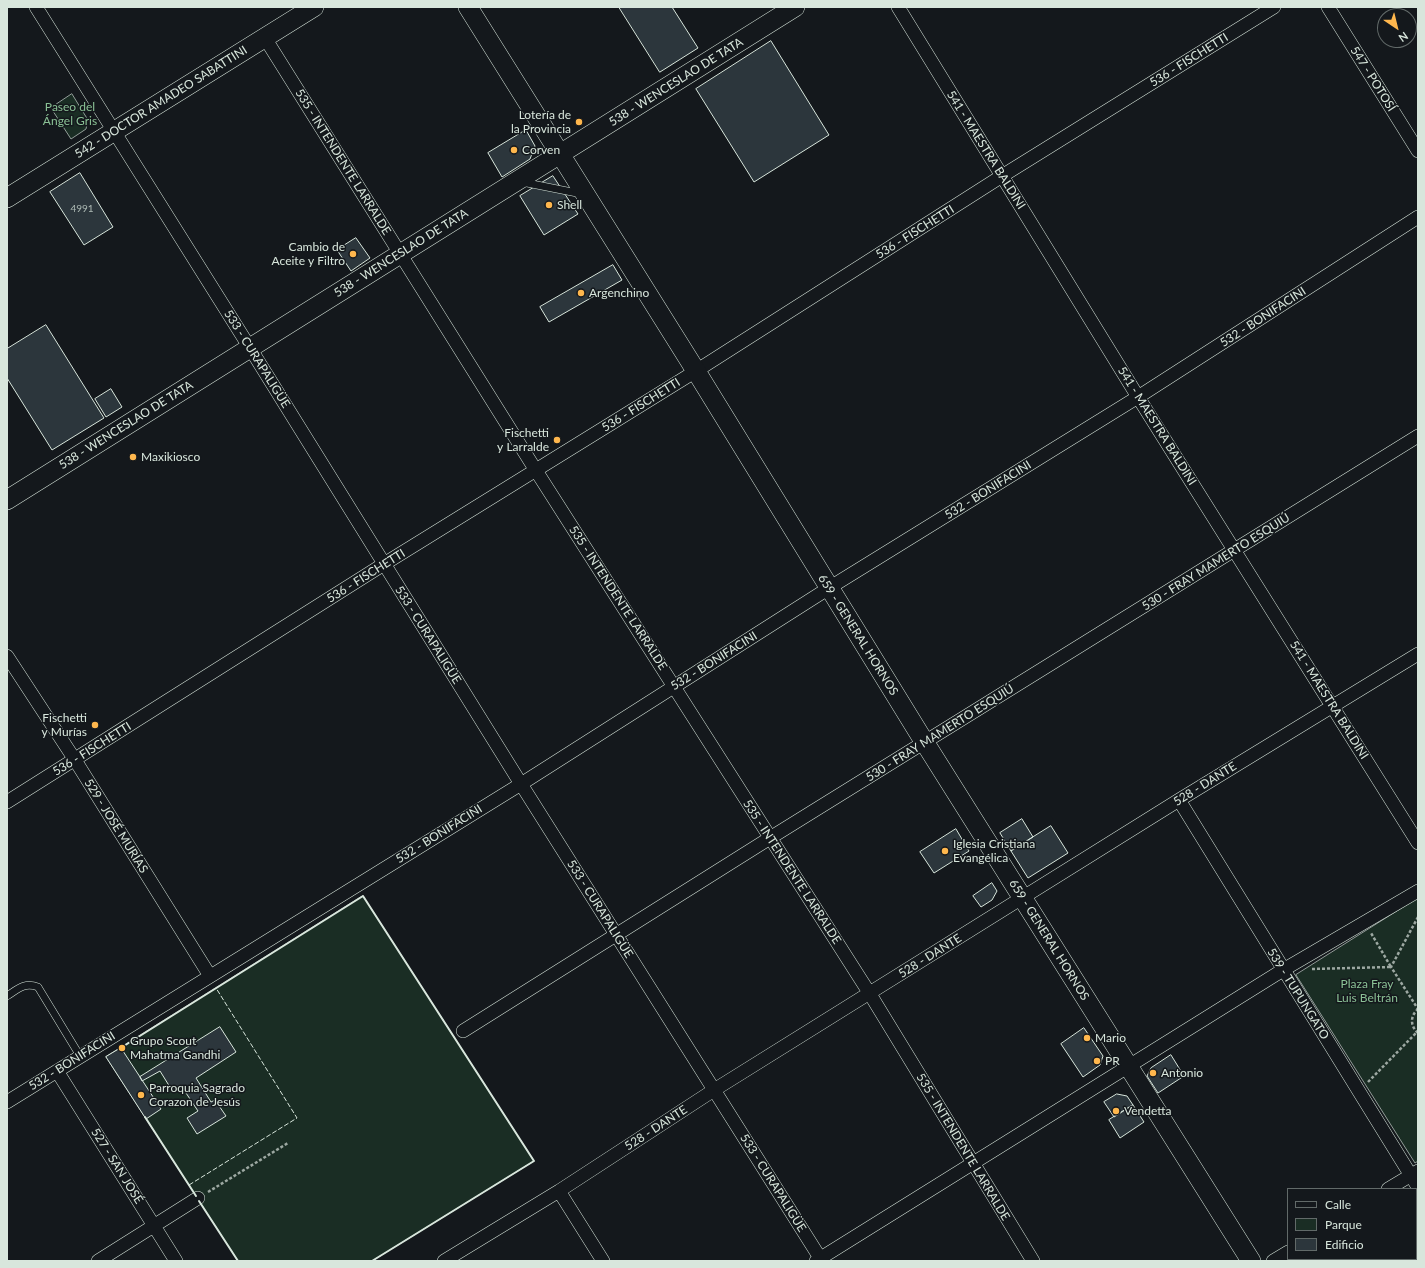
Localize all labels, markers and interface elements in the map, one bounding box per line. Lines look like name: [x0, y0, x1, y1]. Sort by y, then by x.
north arrow: [1377, 8, 1417, 48]
street label: 536 - FISCHETTI: [1147, 30, 1231, 90]
text: N: [1396, 30, 1411, 45]
street label: 538 - WENCESLAO DE TATA: [606, 35, 746, 129]
street label: 542 - DOCTOR AMADEO SABATTINI: [72, 43, 250, 161]
street label: 547 - POTOSÍ: [1347, 44, 1399, 114]
street label: 535 - INTENDENTE LARRALDE: [292, 86, 394, 238]
street label: 541 - MAESTRA BALDINI: [944, 88, 1028, 212]
park label: Paseo del Ángel Gris: [43, 100, 97, 128]
place label: Lotería de la Provincia: [511, 108, 571, 136]
marker: Lotería de la Provincia: [574, 117, 584, 127]
place label: Corven: [522, 143, 560, 157]
marker: Corven: [509, 145, 519, 155]
place label: Shell: [557, 198, 582, 212]
marker: Shell: [544, 200, 554, 210]
street label: 536 - FISCHETTI: [873, 202, 957, 262]
house number: 4991: [70, 203, 94, 215]
street label: 538 - WENCESLAO DE TATA: [331, 206, 471, 300]
place label: Cambio de Aceite y Filtro: [272, 240, 345, 268]
marker: Cambio de Aceite y Filtro: [348, 249, 358, 259]
street label: 532 - BONIFACINI: [1217, 284, 1309, 350]
place label: Argenchino: [589, 286, 649, 300]
marker: Argenchino: [576, 288, 586, 298]
street label: 533 - CURAPALIGÜE: [221, 307, 293, 411]
street label: 541 - MAESTRA BALDINI: [1115, 364, 1199, 488]
street label: 536 - FISCHETTI: [599, 375, 683, 435]
street label: 538 - WENCESLAO DE TATA: [56, 378, 196, 472]
place label: Fischetti y Larralde: [497, 426, 549, 454]
marker: Fischetti y Larralde: [552, 435, 562, 445]
place label: Maxikiosco: [141, 450, 200, 464]
marker: Maxikiosco: [128, 452, 138, 462]
street label: 532 - BONIFACINI: [942, 458, 1034, 522]
street label: 530 - FRAY MAMERTO ESQUIÚ: [1139, 510, 1293, 614]
street label: 535 - INTENDENTE LARRALDE: [566, 523, 670, 673]
street label: 536 - FISCHETTI: [324, 546, 408, 606]
street label: 659 - GENERAL HORNOS: [815, 572, 901, 698]
street label: 533 - CURAPALIGÜE: [392, 583, 464, 687]
street label: 532 - BONIFACINI: [668, 629, 760, 693]
street label: 541 - MAESTRA BALDINI: [1287, 638, 1371, 762]
street label: 530 - FRAY MAMERTO ESQUIÚ: [863, 681, 1017, 785]
place label: Fischetti y Murías: [42, 711, 87, 739]
street label: 536 - FISCHETTI: [50, 719, 134, 779]
marker: Fischetti y Murías: [90, 720, 100, 730]
street label: 528 - DANTE: [1171, 759, 1239, 809]
street label: 529 - JOSÉ MURÍAS: [81, 776, 151, 876]
street label: 535 - INTENDENTE LARRALDE: [740, 797, 844, 947]
street label: 532 - BONIFACINI: [393, 802, 485, 866]
place label: Iglesia Cristiana Evangélica: [953, 837, 1035, 865]
marker: Iglesia Cristiana Evangélica: [940, 846, 950, 856]
street label: 533 - CURAPALIGÜE: [564, 857, 636, 961]
street label: 659 - GENERAL HORNOS: [1006, 877, 1092, 1003]
street label: 528 - DANTE: [896, 931, 964, 981]
street label: 539 - TUPUNGATO: [1264, 946, 1332, 1042]
park label: Plaza Fray Luis Beltrán: [1336, 977, 1398, 1005]
street label: 532 - BONIFACINI: [26, 1029, 118, 1093]
place label: Mario: [1095, 1031, 1126, 1045]
marker: Mario: [1082, 1033, 1092, 1043]
place label: Grupo Scout Mahatma Gandhi: [130, 1034, 220, 1062]
marker: Grupo Scout Mahatma Gandhi: [117, 1043, 127, 1053]
place label: PR: [1105, 1054, 1120, 1068]
marker: PR: [1092, 1056, 1102, 1066]
place label: Antonio: [1161, 1066, 1203, 1080]
marker: Antonio: [1148, 1068, 1158, 1078]
street label: 535 - INTENDENTE LARRALDE: [913, 1071, 1013, 1223]
place label: Parroquia Sagrado Corazon de Jesús: [149, 1081, 245, 1109]
marker: Parroquia Sagrado Corazon de Jesús: [136, 1090, 146, 1100]
street label: 528 - DANTE: [622, 1102, 690, 1154]
place label: Vendetta: [1124, 1104, 1171, 1118]
marker: Vendetta: [1111, 1106, 1121, 1116]
street label: 527 - SAN JOSÉ: [88, 1126, 146, 1206]
street label: 533 - CURAPALIGÜE: [737, 1131, 809, 1235]
legend: [1287, 1188, 1417, 1260]
text: Calle: [1325, 1197, 1351, 1212]
text: Parque: [1325, 1217, 1362, 1232]
text: Edificio: [1325, 1237, 1364, 1252]

